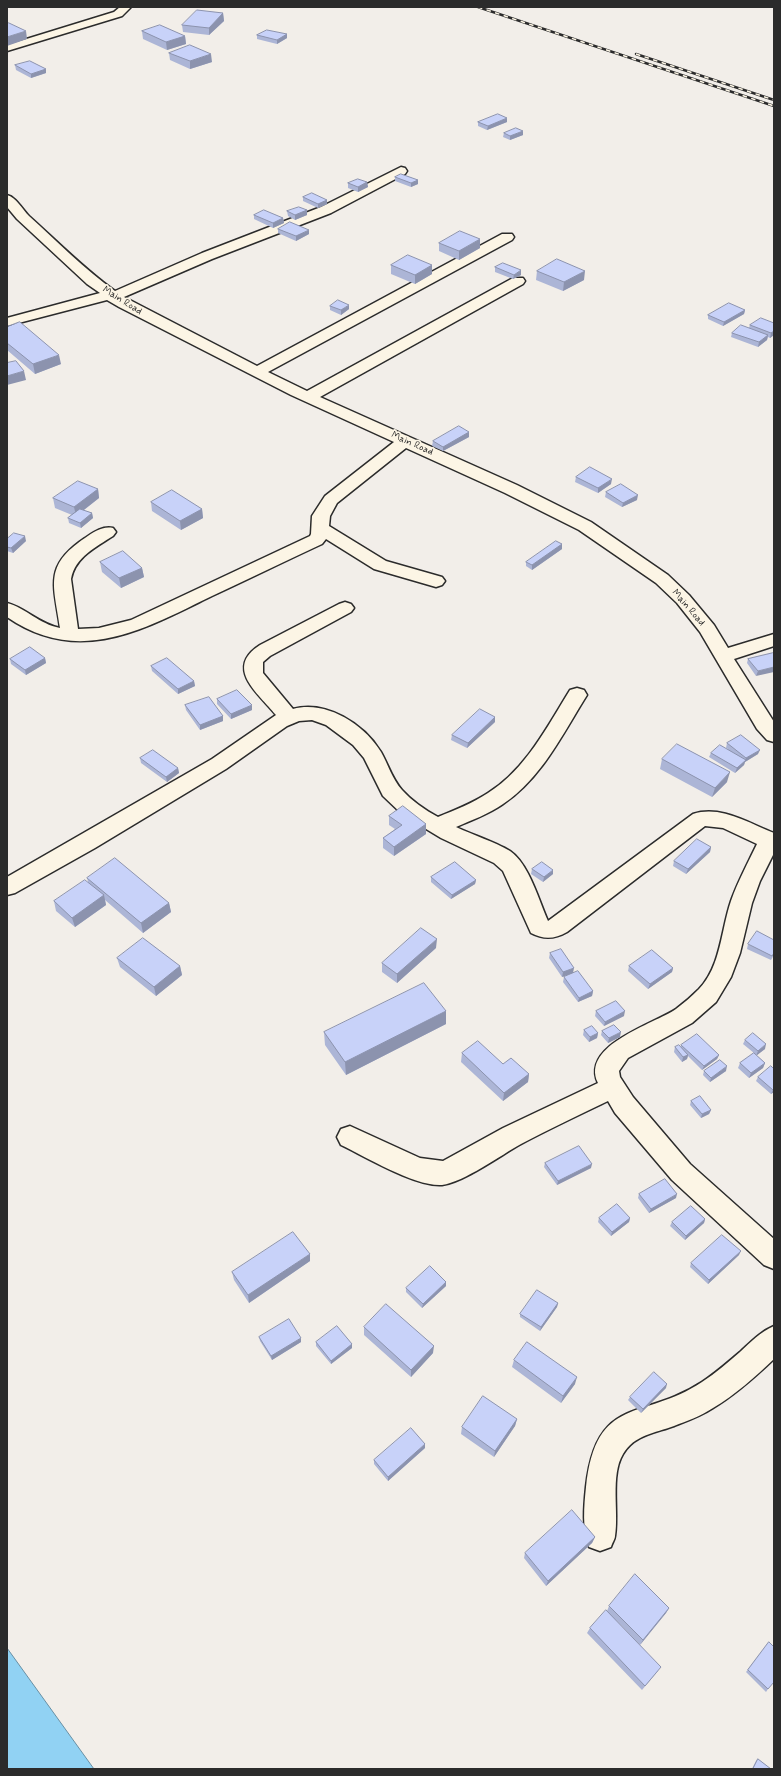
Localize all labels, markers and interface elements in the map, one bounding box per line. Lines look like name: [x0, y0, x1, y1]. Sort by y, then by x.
street label: Main Road: [100, 284, 144, 318]
street label: Main Road: [389, 429, 435, 459]
street label: Main Road: [669, 587, 707, 629]

